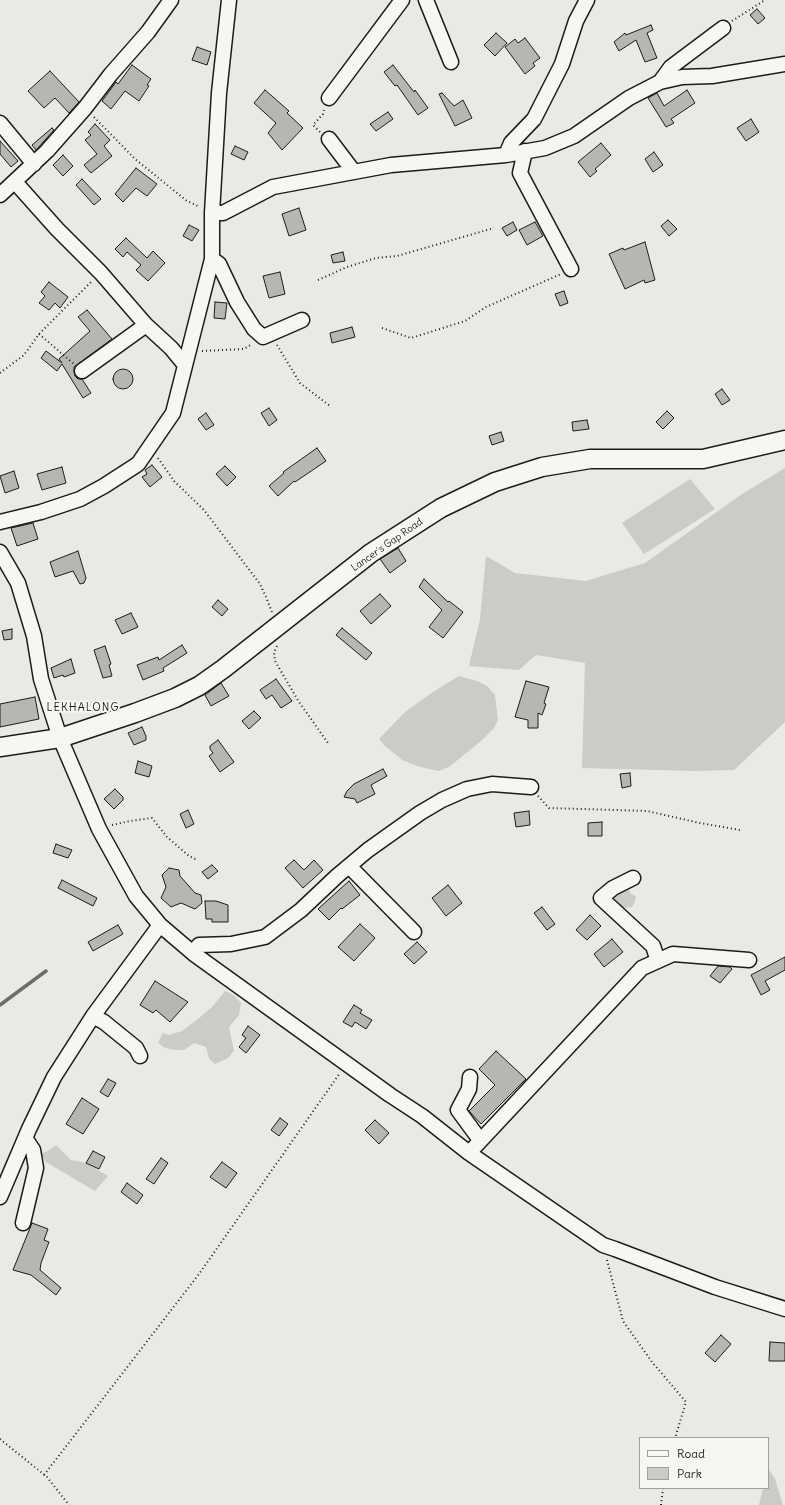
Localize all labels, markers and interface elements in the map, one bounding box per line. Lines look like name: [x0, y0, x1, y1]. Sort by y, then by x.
street label: Lancer's Gap Road: [349, 516, 425, 574]
district label: LEKHALONG: [47, 701, 119, 715]
legend: [639, 1437, 769, 1489]
text: Road: [677, 1446, 705, 1461]
text: Park: [677, 1466, 702, 1481]

